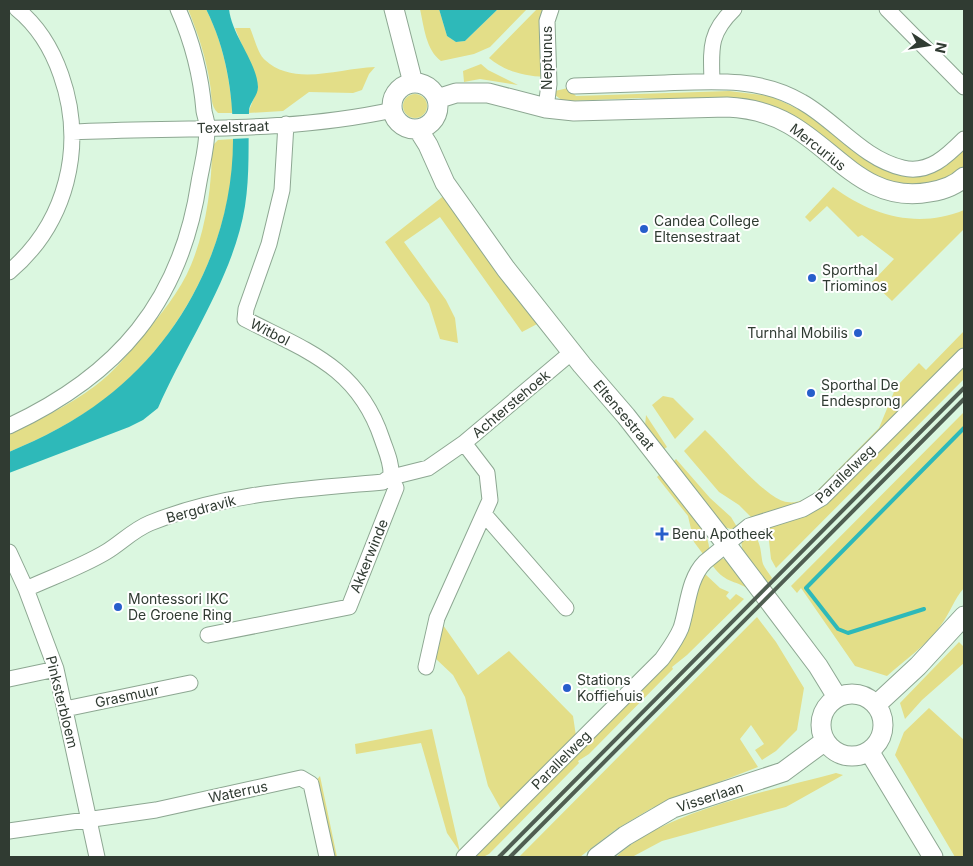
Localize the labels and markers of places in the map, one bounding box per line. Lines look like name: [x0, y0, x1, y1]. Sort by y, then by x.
place label: Candea College Eltensestraat: [654, 212, 759, 245]
marker: Candea College Eltensestraat: [638, 223, 650, 235]
place label: Sporthal Triominos: [822, 261, 887, 294]
marker: Sporthal Triominos: [806, 272, 818, 284]
place label: Turnhal Mobilis: [747, 324, 848, 341]
marker: Turnhal Mobilis: [852, 327, 864, 339]
place label: Sporthal De Endesprong: [821, 376, 901, 409]
marker: Sporthal De Endesprong: [805, 387, 817, 399]
place label: Benu Apotheek: [672, 525, 774, 542]
marker: Benu Apotheek: [656, 528, 668, 540]
place label: Montessori IKC De Groene Ring: [128, 590, 232, 623]
marker: Montessori IKC De Groene Ring: [112, 601, 124, 613]
place label: Stations Koffiehuis: [577, 671, 643, 704]
marker: Stations Koffiehuis: [561, 682, 573, 694]

